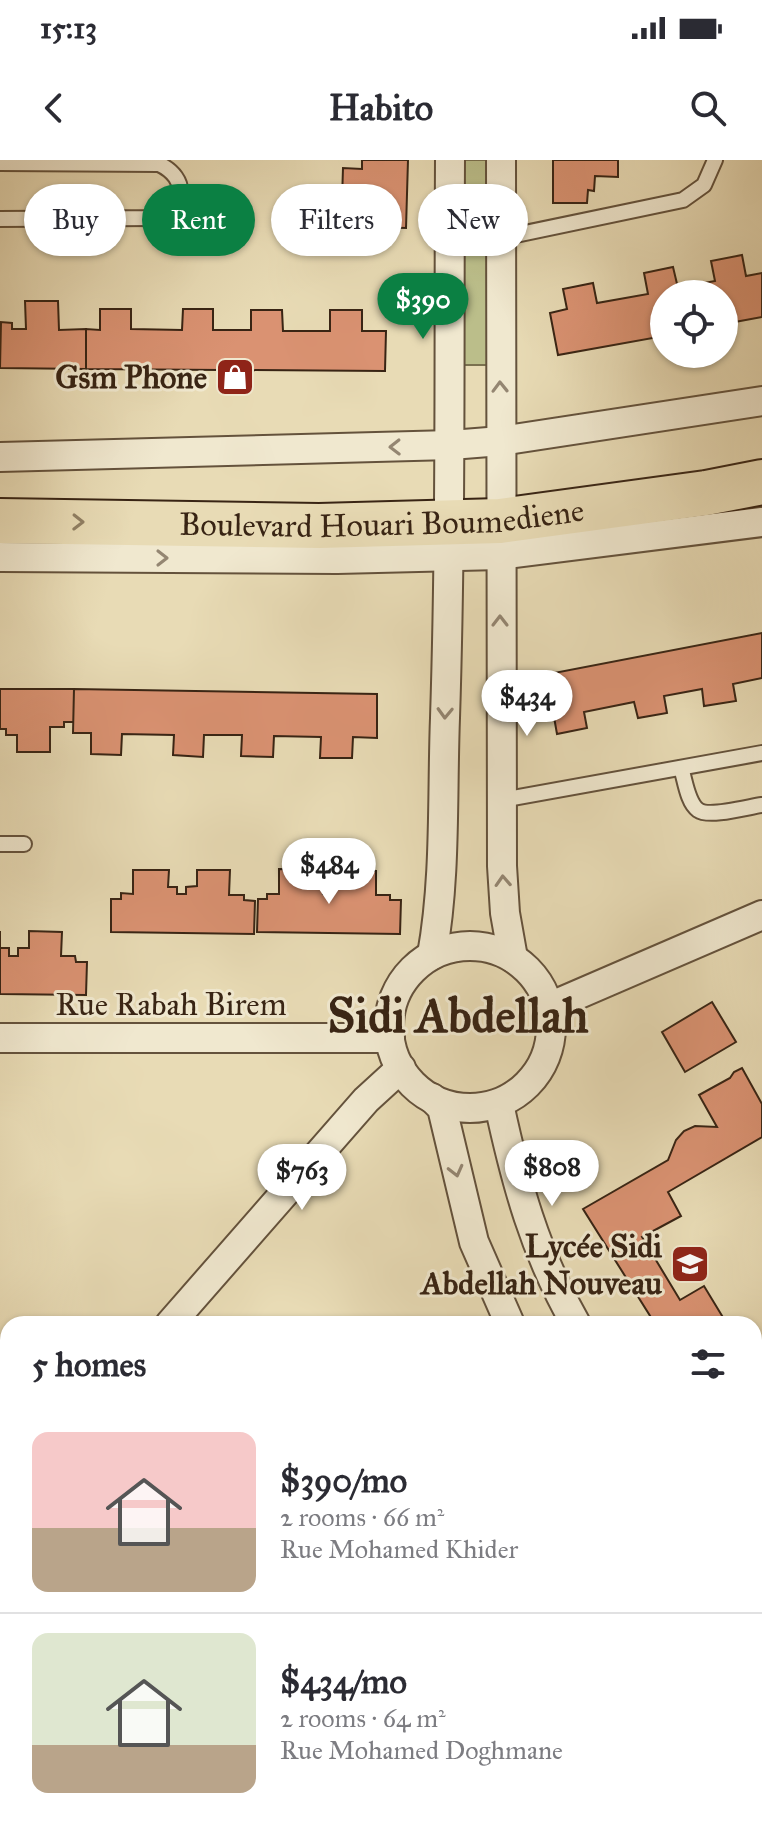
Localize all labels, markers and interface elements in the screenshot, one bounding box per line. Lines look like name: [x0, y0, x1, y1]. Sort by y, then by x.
text: 15:13: [40, 10, 97, 46]
icon: back: [32, 86, 76, 130]
text: Habito: [329, 86, 433, 130]
icon: search: [686, 86, 730, 130]
chip: Buy: [24, 184, 126, 256]
chip: Rent: [142, 184, 255, 256]
chip: Filters: [271, 184, 402, 256]
chip: New: [418, 184, 528, 256]
pin: $390: [376, 273, 470, 341]
map controls: [650, 280, 738, 368]
button: locate: [650, 280, 738, 368]
text: $390: [395, 283, 451, 315]
shop icon: Gsm Phone: [214, 356, 256, 398]
place label: Gsm Phone: [55, 358, 207, 397]
one-way arrow: [491, 380, 509, 393]
one-way arrow: [388, 438, 401, 455]
street label: Boulevard Houari Boumediene: [179, 491, 586, 546]
one-way arrow: [72, 513, 85, 531]
one-way arrow: [156, 549, 169, 567]
one-way arrow: [492, 614, 509, 627]
pin: $434: [480, 670, 574, 738]
text: $434: [500, 680, 554, 712]
one-way arrow: [437, 707, 454, 720]
pin: $484: [282, 838, 376, 906]
text: $484: [300, 848, 358, 880]
one-way arrow: [495, 874, 512, 887]
street label: Rue Rabah Birem: [55, 985, 287, 1024]
district label: Sidi Abdellah: [328, 986, 589, 1045]
pin: $808: [505, 1140, 599, 1208]
pin: $763: [255, 1144, 349, 1212]
text: $808: [523, 1150, 581, 1182]
text: $763: [275, 1154, 329, 1186]
one-way arrow: [447, 1163, 464, 1177]
place label: Lycée Sidi Abdellah Nouveau: [419, 1227, 662, 1303]
school or university icon: Lycée Sidi Abdellah Nouveau: [669, 1243, 711, 1285]
icon: filters: [686, 1342, 730, 1386]
text: 5 homes: [32, 1344, 146, 1385]
text: $390/mo: [280, 1460, 407, 1501]
icon: home: [96, 1464, 192, 1560]
text: 2 rooms · 66 m²: [280, 1501, 444, 1533]
text: Rue Mohamed Khider: [280, 1533, 518, 1565]
text: $434/mo: [280, 1661, 407, 1702]
icon: home: [96, 1665, 192, 1761]
text: 2 rooms · 64 m²: [280, 1702, 446, 1734]
text: Rue Mohamed Doghmane: [280, 1734, 563, 1766]

